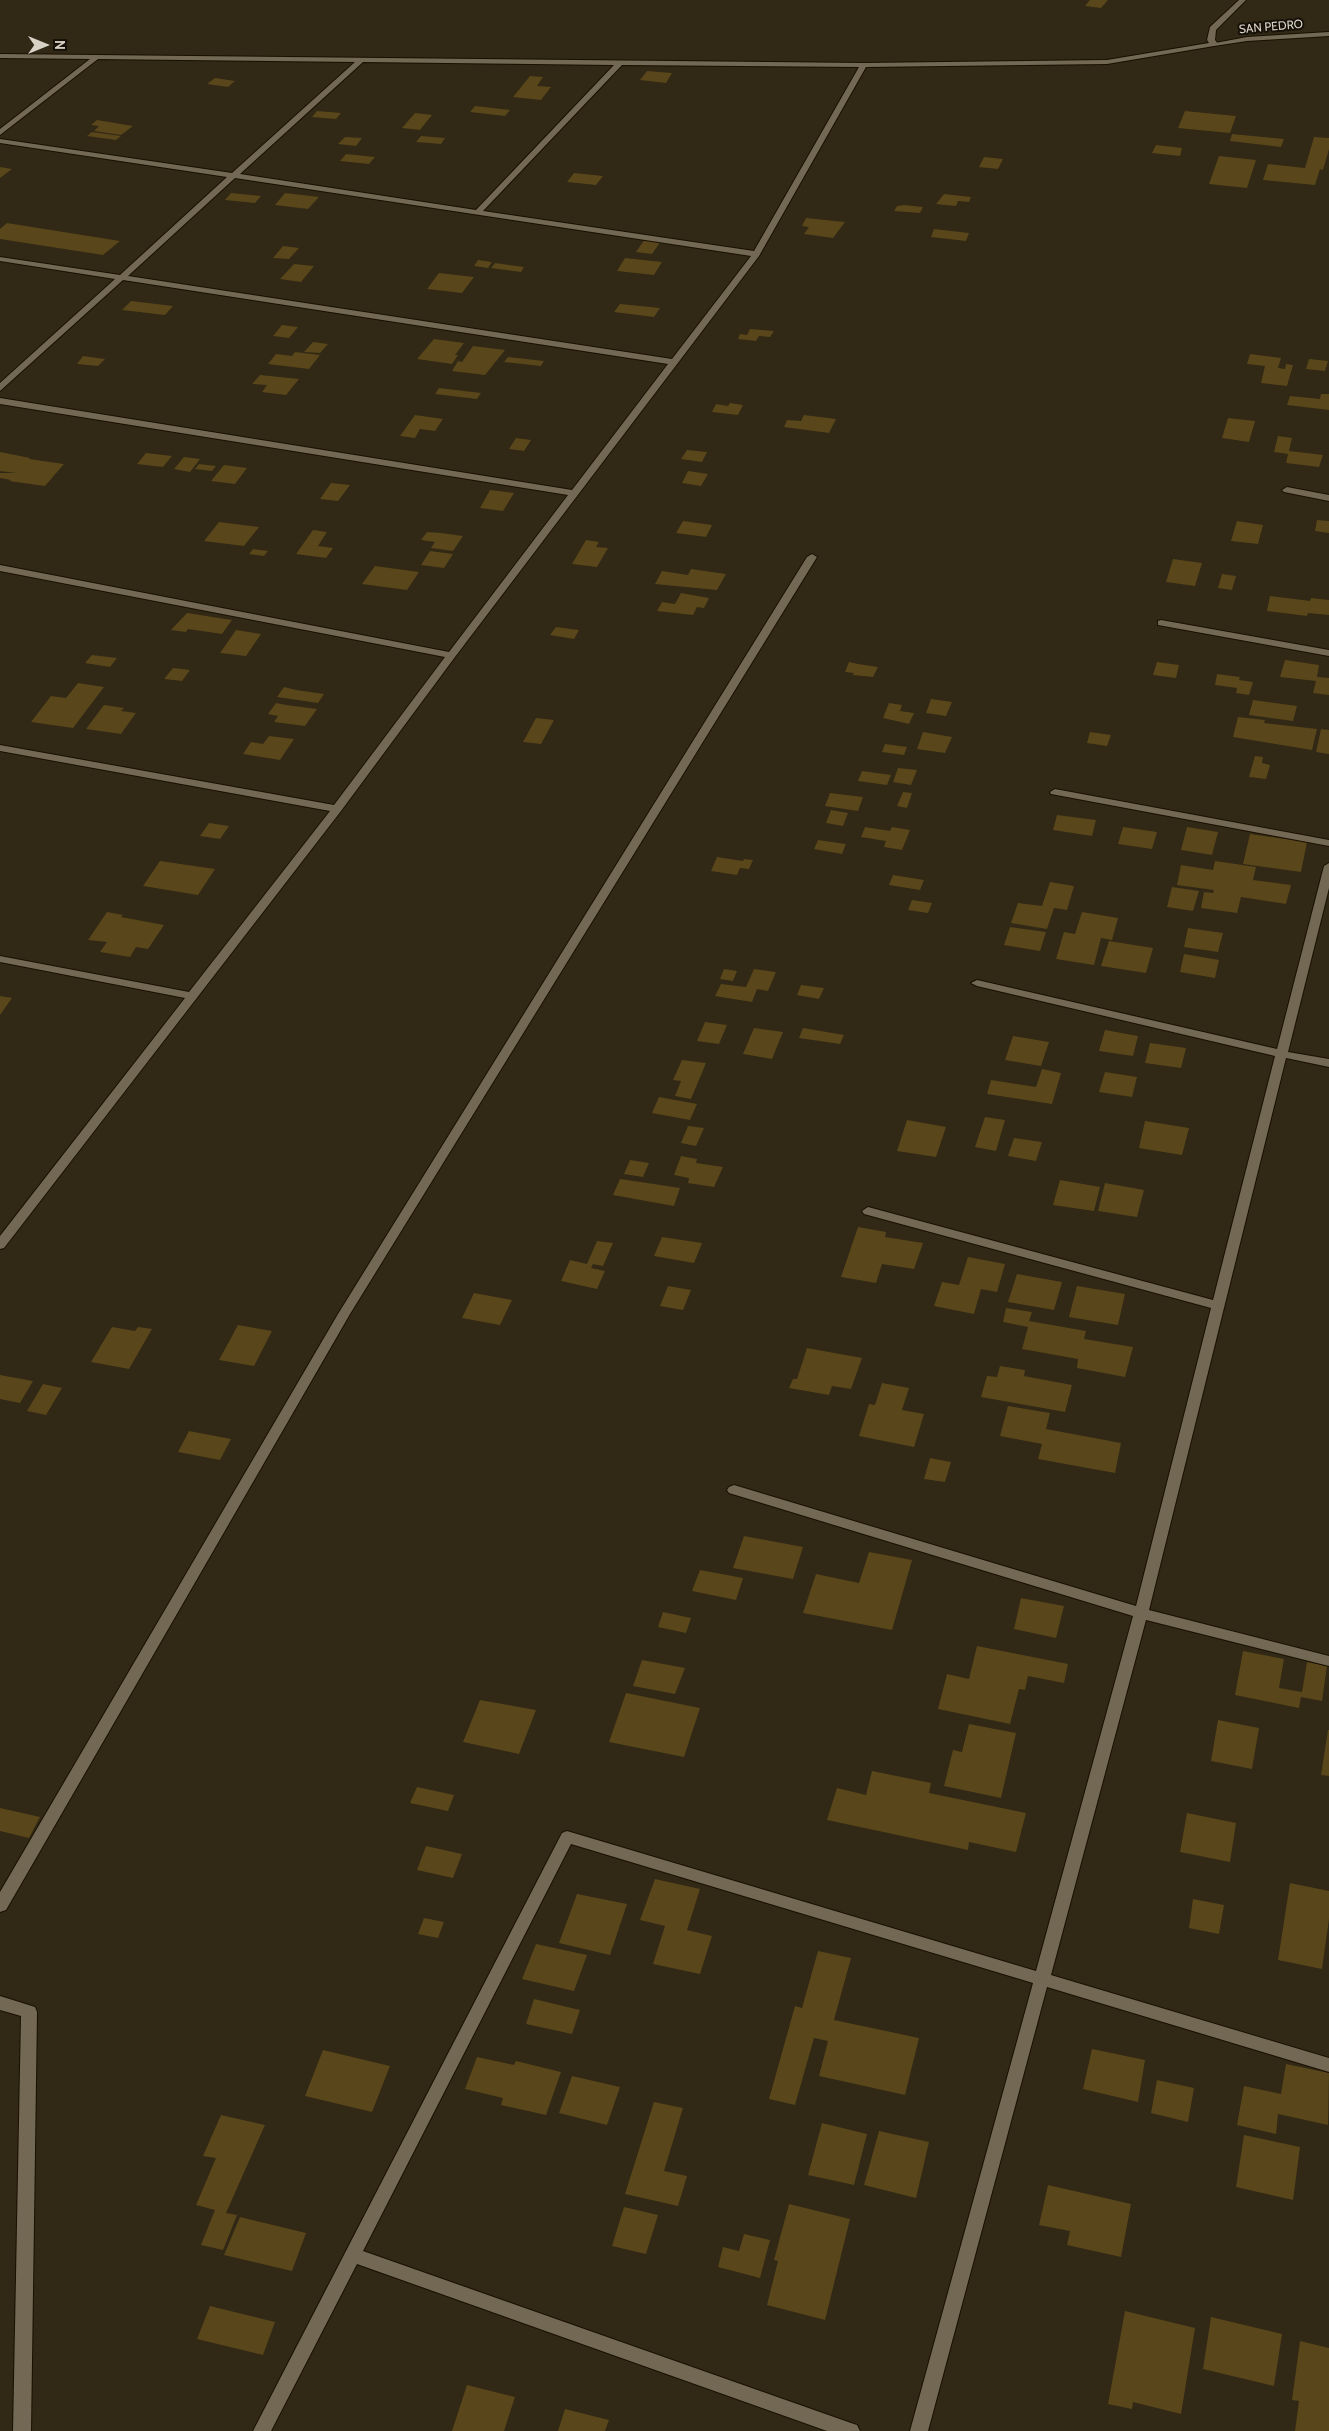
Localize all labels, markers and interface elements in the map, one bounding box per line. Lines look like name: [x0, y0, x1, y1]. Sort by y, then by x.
street label: SAN PEDRO: [1238, 17, 1304, 37]
north arrow: [20, 20, 70, 70]
text: N: [51, 40, 69, 50]

